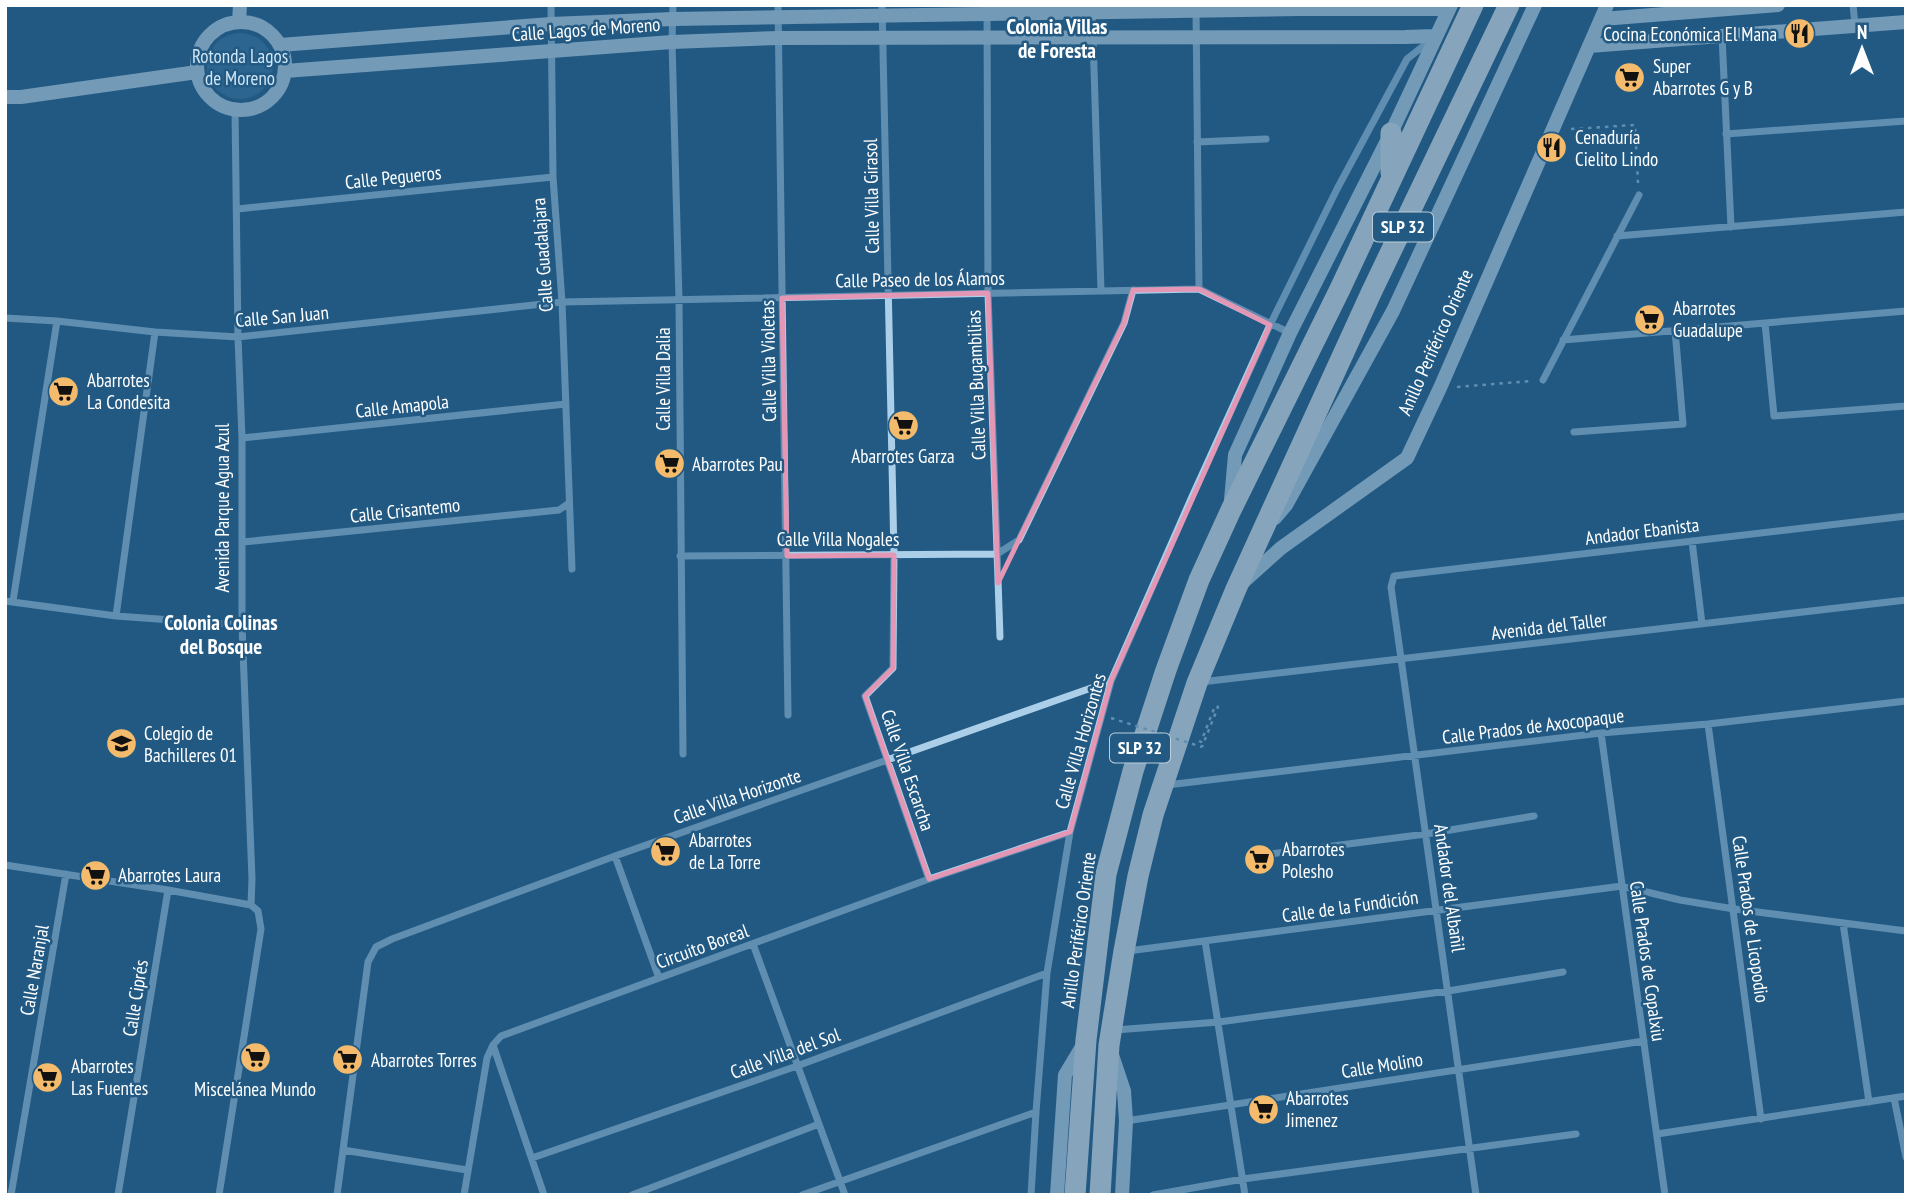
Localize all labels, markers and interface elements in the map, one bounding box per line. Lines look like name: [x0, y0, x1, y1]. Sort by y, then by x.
street label: Calle Lagos de Moreno: [511, 12, 661, 46]
district label: Colonia Villas de Foresta: [1007, 13, 1107, 64]
north arrow: [1827, 14, 1897, 84]
restaurant icon: Cocina Económica El Mana: [1783, 17, 1817, 51]
text: N: [1857, 20, 1867, 44]
place label: Cocina Económica El Mana: [1603, 22, 1777, 46]
park label: Rotonda Lagos de Moreno: [192, 44, 288, 90]
place label: Super Abarrotes G y B: [1653, 54, 1753, 100]
supermarket icon: Super Abarrotes G y B: [1613, 60, 1647, 94]
place label: Cenaduría Cielito Lindo: [1575, 125, 1658, 171]
restaurant icon: Cenaduría Cielito Lindo: [1535, 131, 1569, 165]
street label: Calle Villa Girasol: [858, 138, 884, 254]
street label: Calle Pegueros: [344, 160, 442, 194]
street label: Calle Guadalajara: [526, 197, 558, 313]
road number: SLP 32: [1373, 212, 1433, 242]
street label: Anillo Periférico Oriente: [1392, 265, 1478, 419]
street label: Calle Paseo de los Álamos: [835, 266, 1005, 292]
place label: Abarrotes Guadalupe: [1673, 296, 1743, 342]
street label: Calle San Juan: [234, 300, 330, 332]
street label: Calle Villa Violetas: [755, 300, 781, 422]
supermarket icon: Abarrotes Guadalupe: [1633, 302, 1667, 336]
street label: Calle Villa Bugambilias: [961, 310, 991, 460]
street label: Calle Villa Dalia: [651, 327, 675, 431]
place label: Abarrotes La Condesita: [87, 368, 170, 414]
supermarket icon: Abarrotes La Condesita: [47, 374, 81, 408]
street label: Calle Amapola: [354, 389, 450, 423]
supermarket icon: Abarrotes Garza: [886, 408, 920, 442]
street label: Avenida Parque Agua Azul: [210, 423, 234, 593]
place label: Abarrotes Garza: [851, 444, 955, 468]
supermarket icon: Abarrotes Pau: [652, 447, 686, 481]
place label: Abarrotes Pau: [692, 452, 783, 476]
street label: Calle Crisantemo: [349, 492, 461, 528]
street label: Andador Ebanista: [1584, 512, 1700, 550]
street label: Calle Villa Nogales: [777, 527, 899, 551]
street label: Avenida del Taller: [1490, 607, 1609, 645]
district label: Colonia Colinas del Bosque: [164, 609, 278, 660]
street label: Calle Villa Horizontes: [1049, 670, 1111, 812]
street label: Calle Prados de Axocopaque: [1441, 703, 1625, 749]
street label: Calle Villa Escarcha: [876, 706, 940, 834]
place label: Colegio de Bachilleres 01: [144, 721, 237, 767]
school or university icon: Colegio de Bachilleres 01: [104, 727, 138, 761]
road number: SLP 32: [1110, 734, 1170, 762]
street label: Calle Villa Horizonte: [670, 763, 804, 829]
street label: Andador del Albañil: [1429, 822, 1471, 954]
place label: Abarrotes de La Torre: [689, 828, 761, 874]
supermarket icon: Abarrotes de La Torre: [649, 834, 683, 868]
street label: Calle Prados de Licopodio: [1727, 834, 1775, 1004]
place label: Abarrotes Polesho: [1282, 837, 1345, 883]
supermarket icon: Abarrotes Polesho: [1242, 843, 1276, 877]
street label: Anillo Periférico Oriente: [1055, 850, 1101, 1009]
supermarket icon: Abarrotes Laura: [78, 858, 112, 892]
place label: Abarrotes Laura: [118, 863, 221, 887]
street label: Calle Prados de Copalxiu: [1625, 879, 1671, 1043]
street label: Calle de la Fundición: [1280, 885, 1420, 927]
street label: Circuito Boreal: [652, 918, 752, 974]
street label: Calle Naranjal: [14, 922, 54, 1017]
street label: Calle Ciprés: [117, 958, 153, 1038]
street label: Calle Villa del Sol: [727, 1022, 844, 1084]
supermarket icon: Miscelánea Mundo: [238, 1041, 272, 1075]
supermarket icon: Abarrotes Torres: [331, 1043, 365, 1077]
street label: Calle Molino: [1340, 1047, 1424, 1083]
place label: Abarrotes Torres: [371, 1048, 477, 1072]
place label: Abarrotes Las Fuentes: [71, 1054, 148, 1100]
supermarket icon: Abarrotes Las Fuentes: [31, 1060, 65, 1094]
place label: Miscelánea Mundo: [194, 1077, 316, 1101]
place label: Abarrotes Jimenez: [1285, 1086, 1349, 1132]
supermarket icon: Abarrotes Jimenez: [1246, 1092, 1280, 1126]

